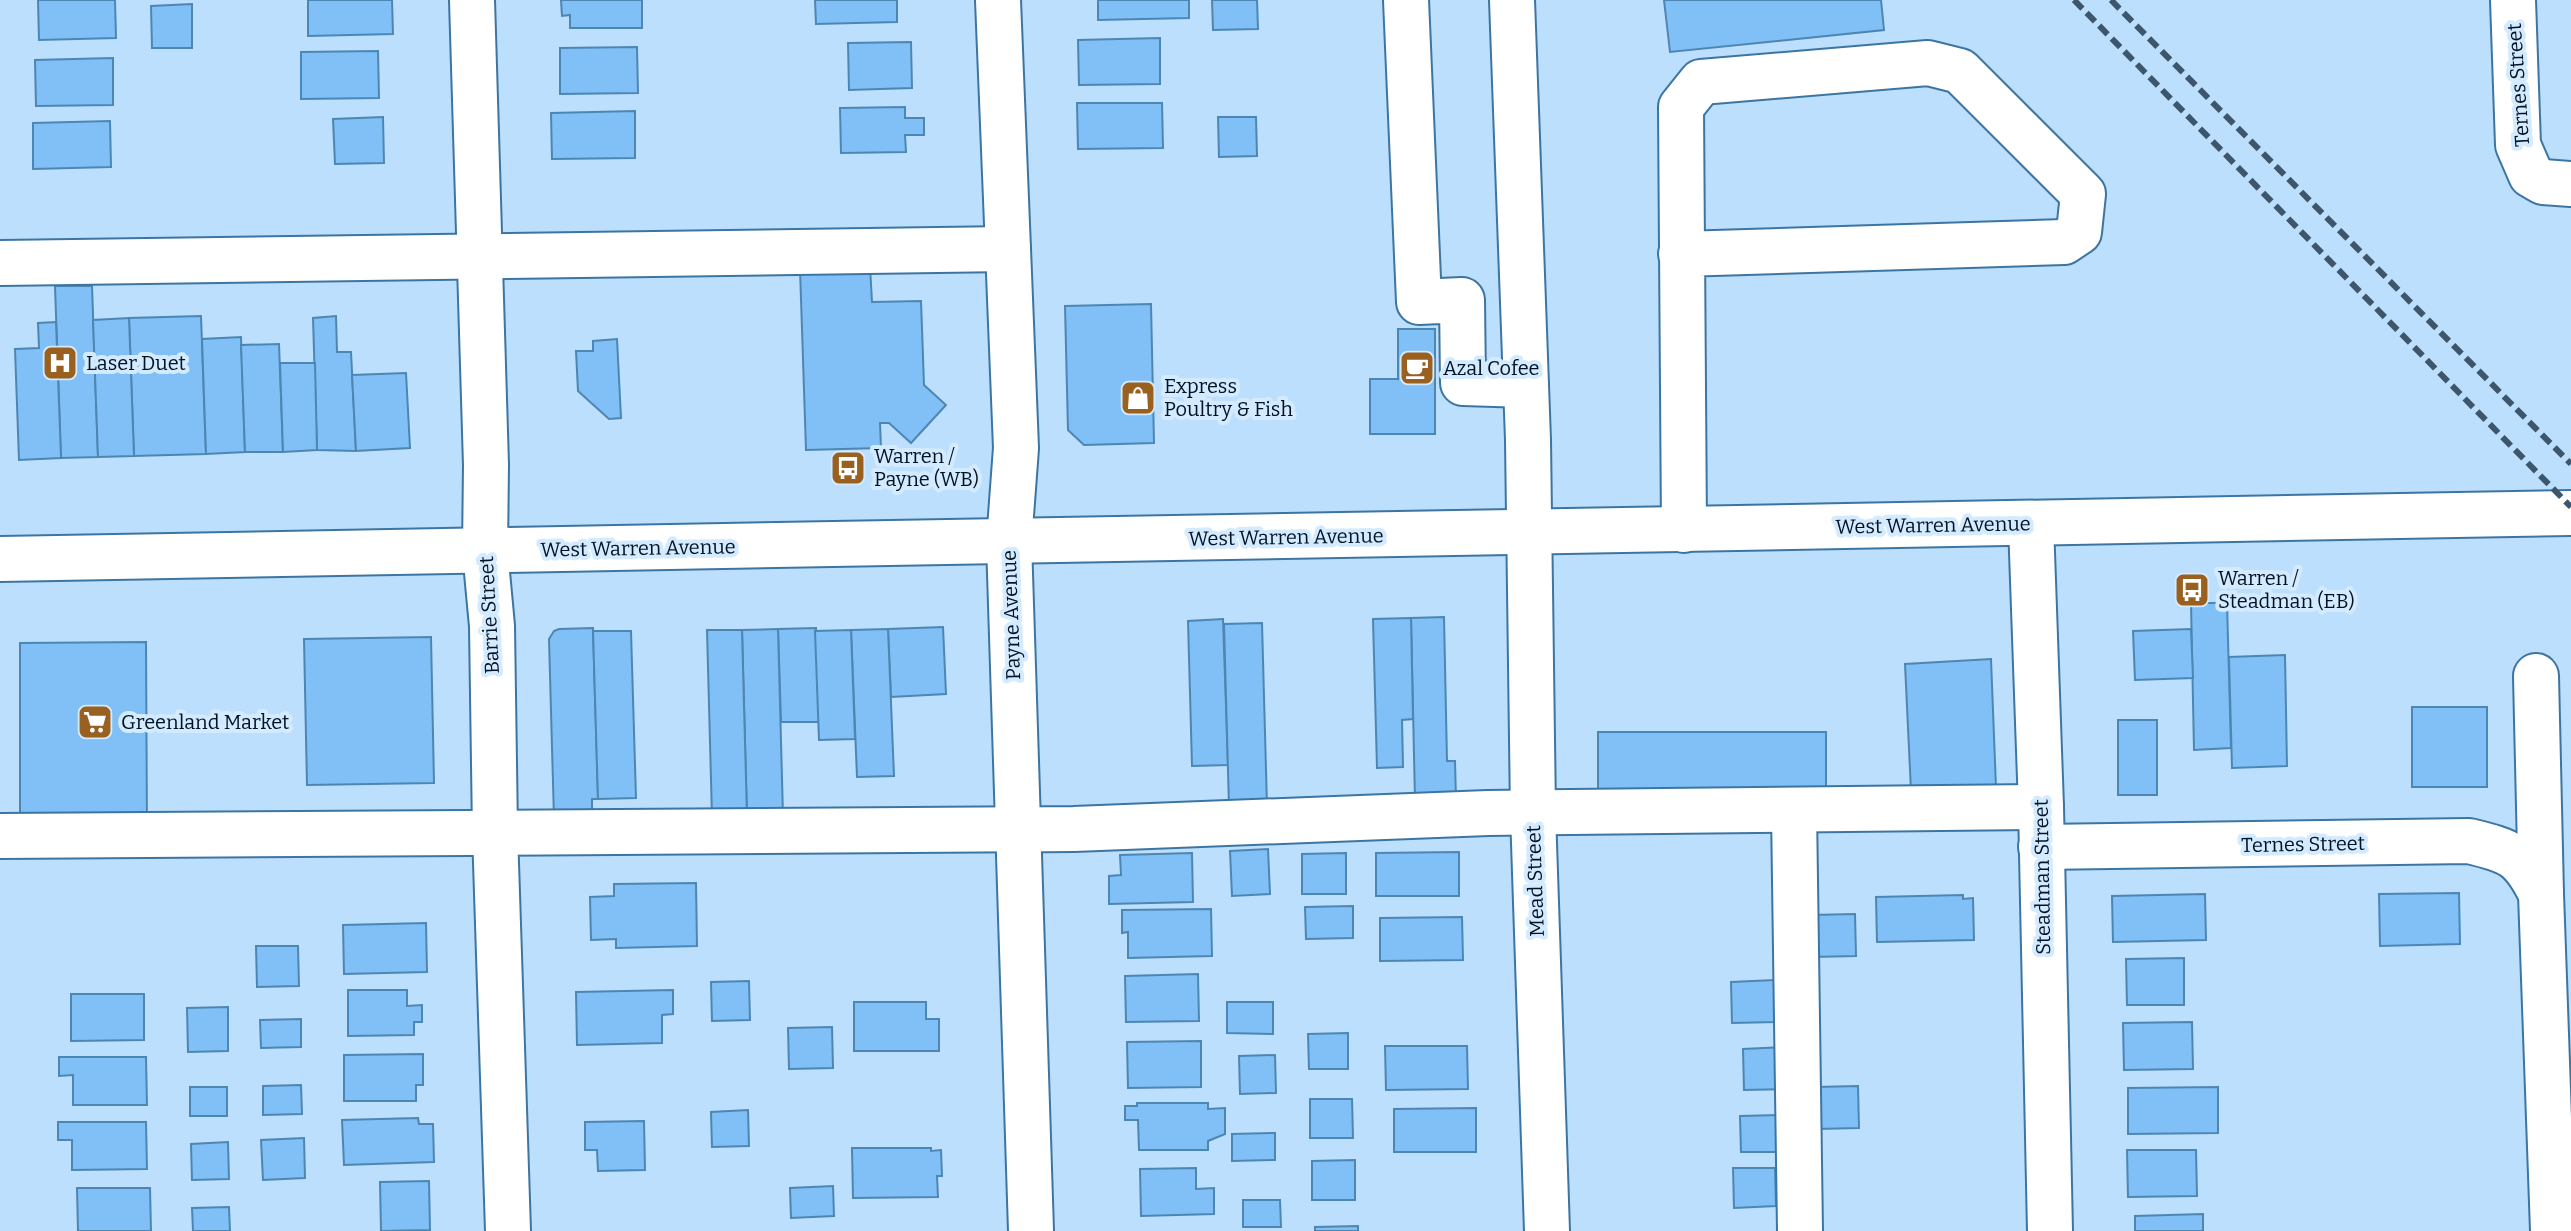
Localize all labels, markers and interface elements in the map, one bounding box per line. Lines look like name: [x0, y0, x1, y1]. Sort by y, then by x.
street label: Ternes Street: [2502, 22, 2534, 148]
hospital icon: Laser Duet: [41, 344, 79, 382]
cafe icon: Azal Cofee: [1398, 349, 1436, 387]
place label: Laser Duet: [86, 351, 186, 375]
place label: Azal Cofee: [1443, 356, 1540, 380]
place label: Express Poultry & Fish: [1164, 374, 1293, 421]
shop icon: Express Poultry & Fish: [1119, 379, 1157, 417]
place label: Warren / Payne (WB): [874, 444, 979, 491]
bus stop icon: Warren / Payne (WB): [829, 449, 867, 487]
street label: West Warren Avenue: [1835, 511, 2031, 539]
street label: West Warren Avenue: [1188, 523, 1384, 551]
street label: West Warren Avenue: [540, 534, 736, 562]
street label: Payne Avenue: [997, 550, 1025, 680]
street label: Barrie Street: [474, 556, 504, 674]
place label: Warren / Steadman (EB): [2218, 566, 2355, 613]
bus stop icon: Warren / Steadman (EB): [2173, 571, 2211, 609]
supermarket icon: Greenland Market: [76, 703, 114, 741]
place label: Greenland Market: [121, 710, 289, 734]
street label: Steadman Street: [2029, 799, 2055, 955]
street label: Mead Street: [1521, 825, 1549, 937]
street label: Ternes Street: [2241, 831, 2365, 857]

